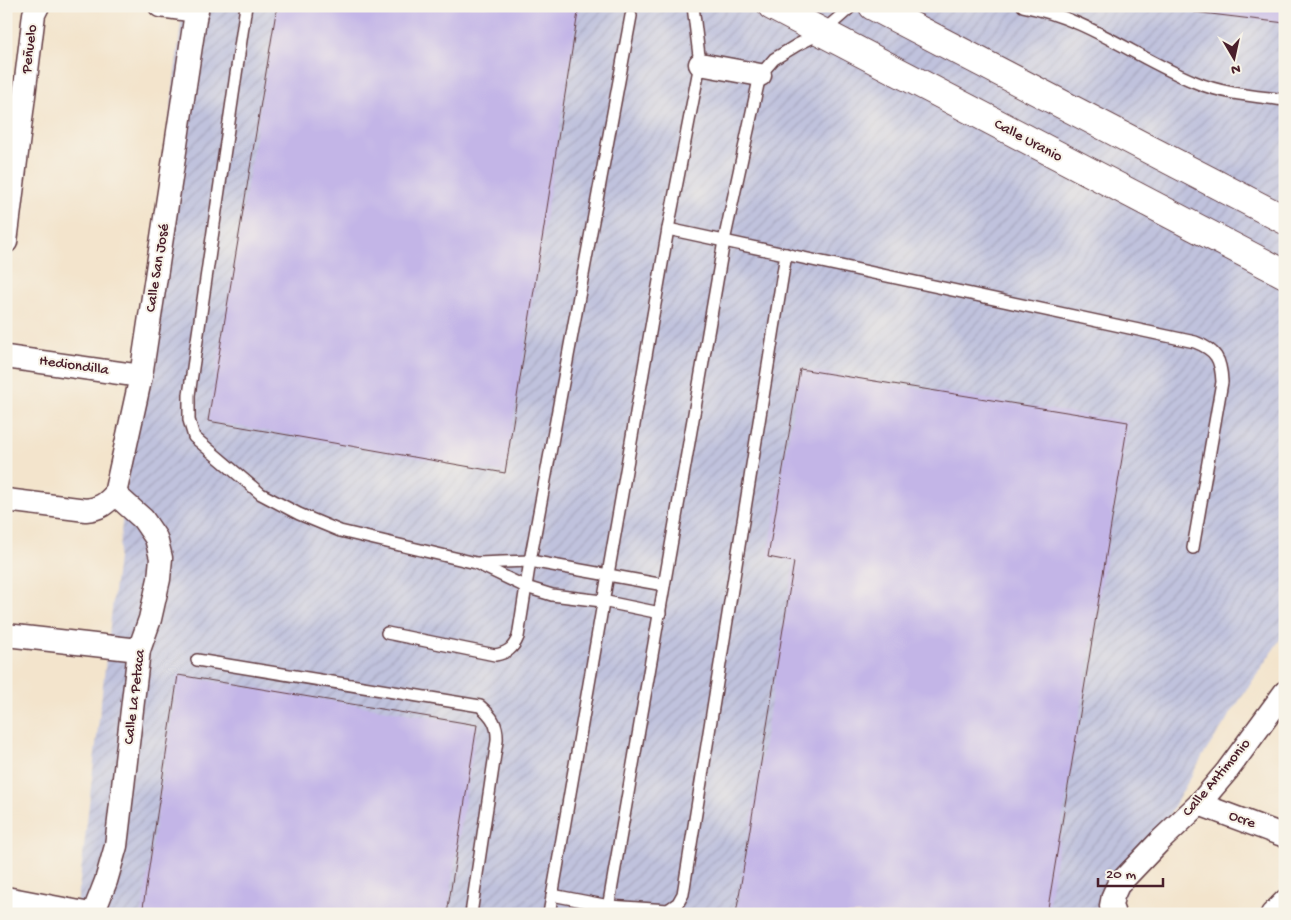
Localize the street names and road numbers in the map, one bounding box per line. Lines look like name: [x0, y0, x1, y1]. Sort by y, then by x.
street label: Peñuelo: [18, 23, 42, 75]
street label: Calle Uranio: [991, 115, 1065, 167]
street label: Calle San José: [142, 222, 174, 314]
street label: Hediondilla: [38, 352, 111, 380]
street label: Calle La Petaca: [120, 648, 150, 746]
street label: Calle Antimonio: [1179, 735, 1255, 821]
street label: Ocre: [1226, 807, 1258, 833]

